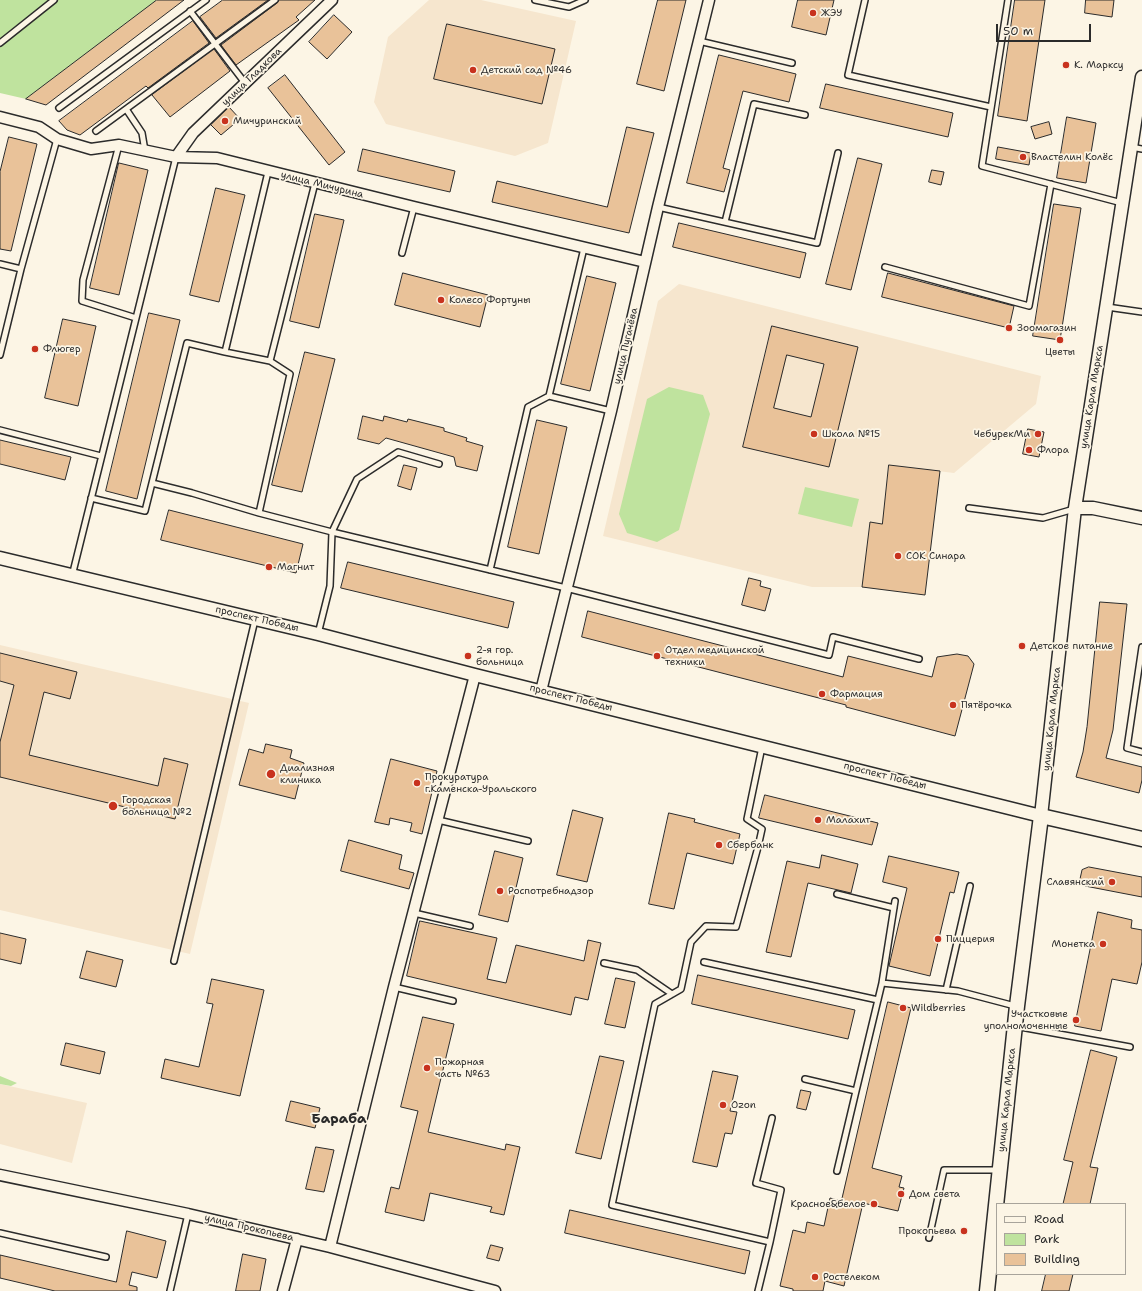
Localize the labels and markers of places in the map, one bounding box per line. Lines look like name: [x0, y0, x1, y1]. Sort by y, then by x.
place label: ЖЭУ: [821, 7, 842, 19]
marker: ЖЭУ: [808, 8, 818, 18]
place label: К. Марксу: [1074, 59, 1124, 71]
marker: К. Марксу: [1061, 60, 1071, 70]
place label: Детский сад №46: [481, 64, 572, 76]
marker: Детский сад №46: [468, 65, 478, 75]
place label: Мичуринский: [233, 115, 301, 127]
marker: Мичуринский: [220, 116, 230, 126]
place label: Властелин Колёс: [1031, 151, 1113, 163]
marker: Властелин Колёс: [1018, 152, 1028, 162]
place label: Колесо Фортуны: [449, 294, 530, 306]
marker: Колесо Фортуны: [436, 295, 446, 305]
place label: Зоомагазин: [1017, 322, 1076, 334]
marker: Зоомагазин: [1004, 323, 1014, 333]
marker: Цветы: [1055, 335, 1065, 345]
place label: Флюгер: [43, 343, 81, 355]
marker: Флюгер: [30, 344, 40, 354]
place label: Цветы: [1045, 346, 1075, 358]
place label: Школа №15: [822, 428, 880, 440]
place label: ЧебурекМи: [974, 428, 1030, 440]
marker: Школа №15: [809, 429, 819, 439]
marker: ЧебурекМи: [1033, 429, 1043, 439]
place label: Флора: [1037, 444, 1069, 456]
marker: Флора: [1024, 445, 1034, 455]
place label: СОК Синара: [906, 550, 965, 562]
marker: СОК Синара: [893, 551, 903, 561]
place label: Магнит: [277, 561, 314, 573]
marker: Магнит: [264, 562, 274, 572]
place label: Детское питание: [1030, 640, 1113, 652]
marker: Детское питание: [1017, 641, 1027, 651]
place label: 2-я гор. больница: [476, 644, 523, 668]
place label: Отдел медицинской техники: [665, 644, 764, 668]
marker: 2-я гор. больница: [463, 651, 473, 661]
marker: Отдел медицинской техники: [652, 651, 662, 661]
place label: Фармация: [830, 688, 883, 700]
marker: Фармация: [817, 689, 827, 699]
place label: Пятёрочка: [961, 699, 1012, 711]
marker: Пятёрочка: [948, 700, 958, 710]
place label: Диализная клиника: [280, 762, 335, 786]
marker: Диализная клиника: [265, 768, 277, 780]
place label: Прокуратура г.Каменска-Уральского: [425, 771, 537, 794]
marker: Прокуратура г.Каменска-Уральского: [412, 778, 422, 788]
place label: Городская больница №2: [122, 794, 192, 818]
marker: Городская больница №2: [107, 800, 119, 812]
place label: Малахит: [826, 814, 870, 826]
marker: Малахит: [813, 815, 823, 825]
place label: Сбербанк: [727, 839, 774, 851]
marker: Сбербанк: [714, 840, 724, 850]
place label: Славянский: [1047, 876, 1104, 888]
marker: Славянский: [1107, 877, 1117, 887]
place label: Роспотребнадзор: [508, 885, 594, 897]
marker: Роспотребнадзор: [495, 886, 505, 896]
place label: Пиццерия: [946, 933, 995, 945]
marker: Пиццерия: [933, 934, 943, 944]
place label: Монетка: [1052, 938, 1095, 950]
marker: Монетка: [1098, 939, 1108, 949]
place label: Wildberries: [911, 1002, 966, 1014]
marker: Wildberries: [898, 1003, 908, 1013]
place label: Участковые уполномоченные: [984, 1008, 1068, 1032]
marker: Участковые уполномоченные: [1071, 1015, 1081, 1025]
place label: Пожарная часть №63: [435, 1056, 490, 1080]
marker: Пожарная часть №63: [422, 1063, 432, 1073]
place label: Ozon: [731, 1099, 756, 1111]
marker: Ozon: [718, 1100, 728, 1110]
place label: Дом света: [909, 1188, 960, 1200]
marker: Дом света: [896, 1189, 906, 1199]
place label: Красное&белое: [791, 1198, 866, 1210]
marker: Красное&белое: [869, 1199, 879, 1209]
place label: Прокопьева: [898, 1225, 956, 1237]
marker: Прокопьева: [959, 1226, 969, 1236]
place label: Ростелеком: [823, 1271, 880, 1283]
marker: Ростелеком: [810, 1272, 820, 1282]

